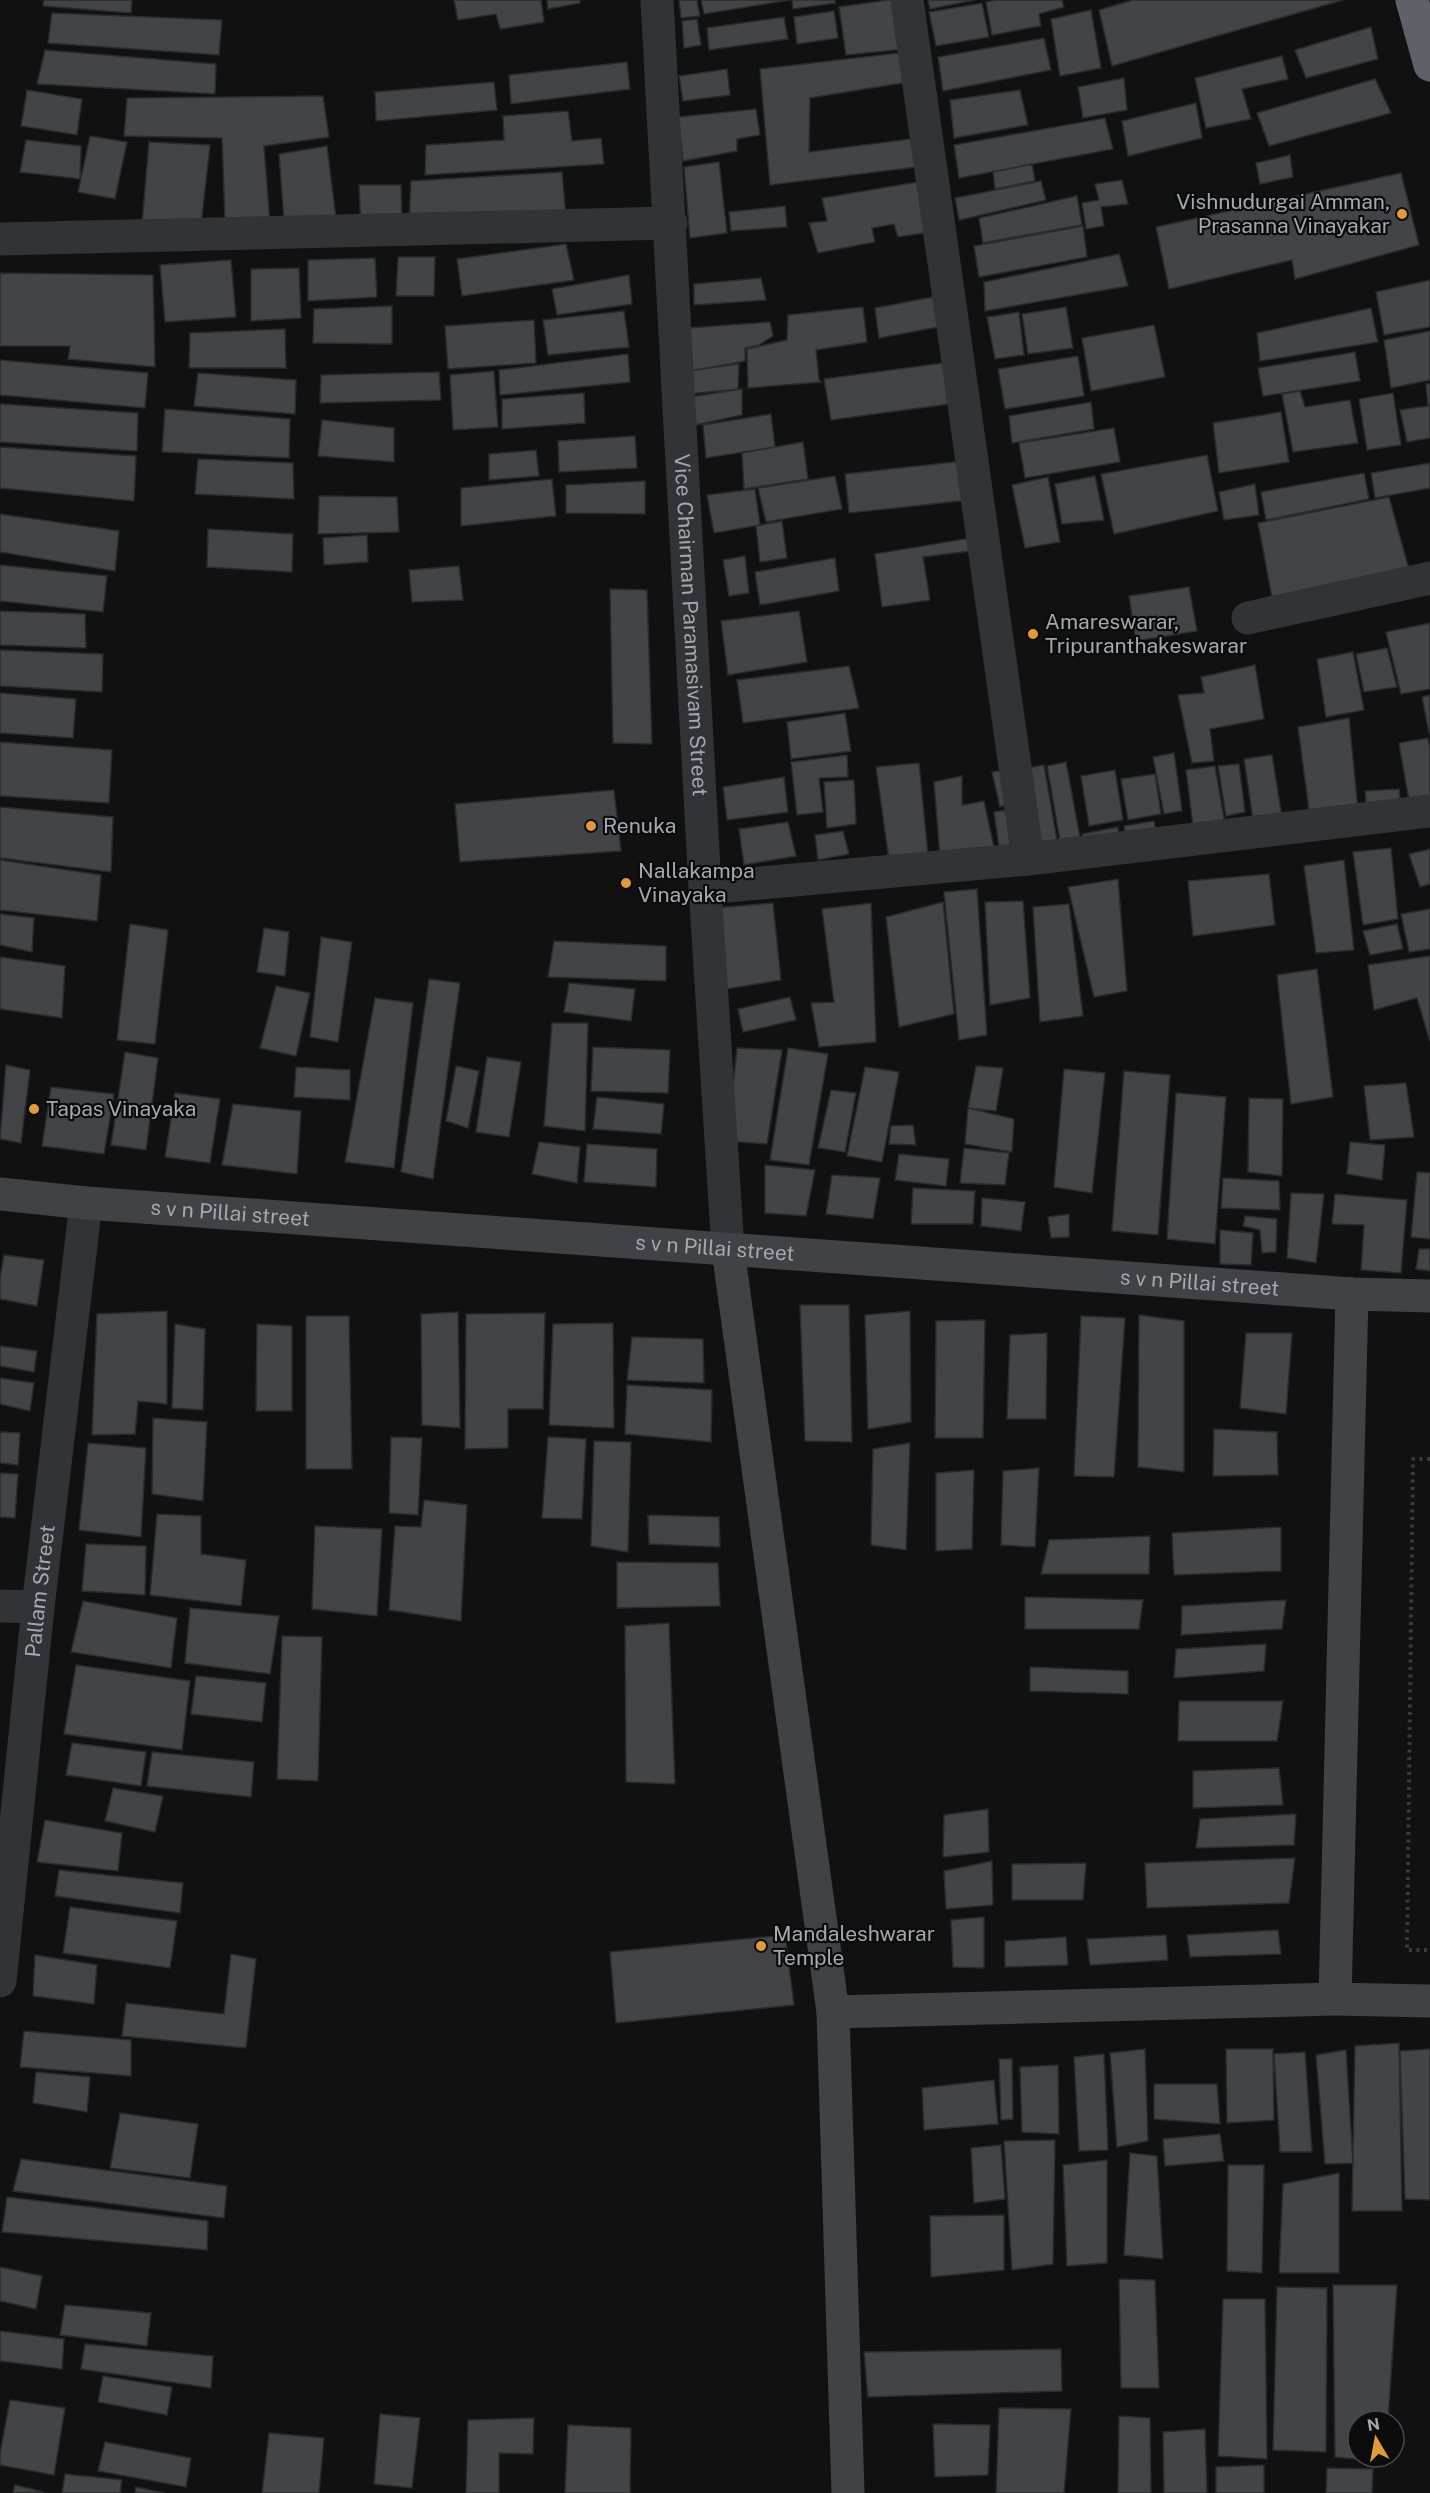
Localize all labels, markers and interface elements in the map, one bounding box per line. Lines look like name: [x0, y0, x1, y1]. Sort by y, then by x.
place label: Vishnudurgai Amman, Prasanna Vinayakar: [1176, 189, 1390, 238]
marker: Vishnudurgai Amman, Prasanna Vinayakar: [1395, 207, 1409, 221]
street label: Vice Chairman Paramasivam Street: [670, 453, 713, 797]
place label: Amareswarar, Tripuranthakeswarar: [1045, 609, 1247, 658]
marker: Amareswarar, Tripuranthakeswarar: [1026, 627, 1040, 641]
place label: Renuka: [603, 813, 676, 838]
marker: Renuka: [584, 819, 598, 833]
place label: Nallakampa Vinayaka: [638, 858, 755, 907]
marker: Nallakampa Vinayaka: [619, 876, 633, 890]
place label: Tapas Vinayaka: [46, 1096, 196, 1121]
marker: Tapas Vinayaka: [27, 1102, 41, 1116]
street label: s v n Pillai street: [150, 1195, 311, 1231]
street label: s v n Pillai street: [635, 1230, 795, 1266]
street label: s v n Pillai street: [1119, 1264, 1280, 1301]
street label: Pallam Street: [20, 1523, 60, 1659]
place label: Mandaleshwarar Temple: [773, 1921, 935, 1970]
marker: Mandaleshwarar Temple: [754, 1939, 768, 1953]
north arrow: [1346, 2409, 1406, 2469]
text: N: [1366, 2414, 1381, 2435]

